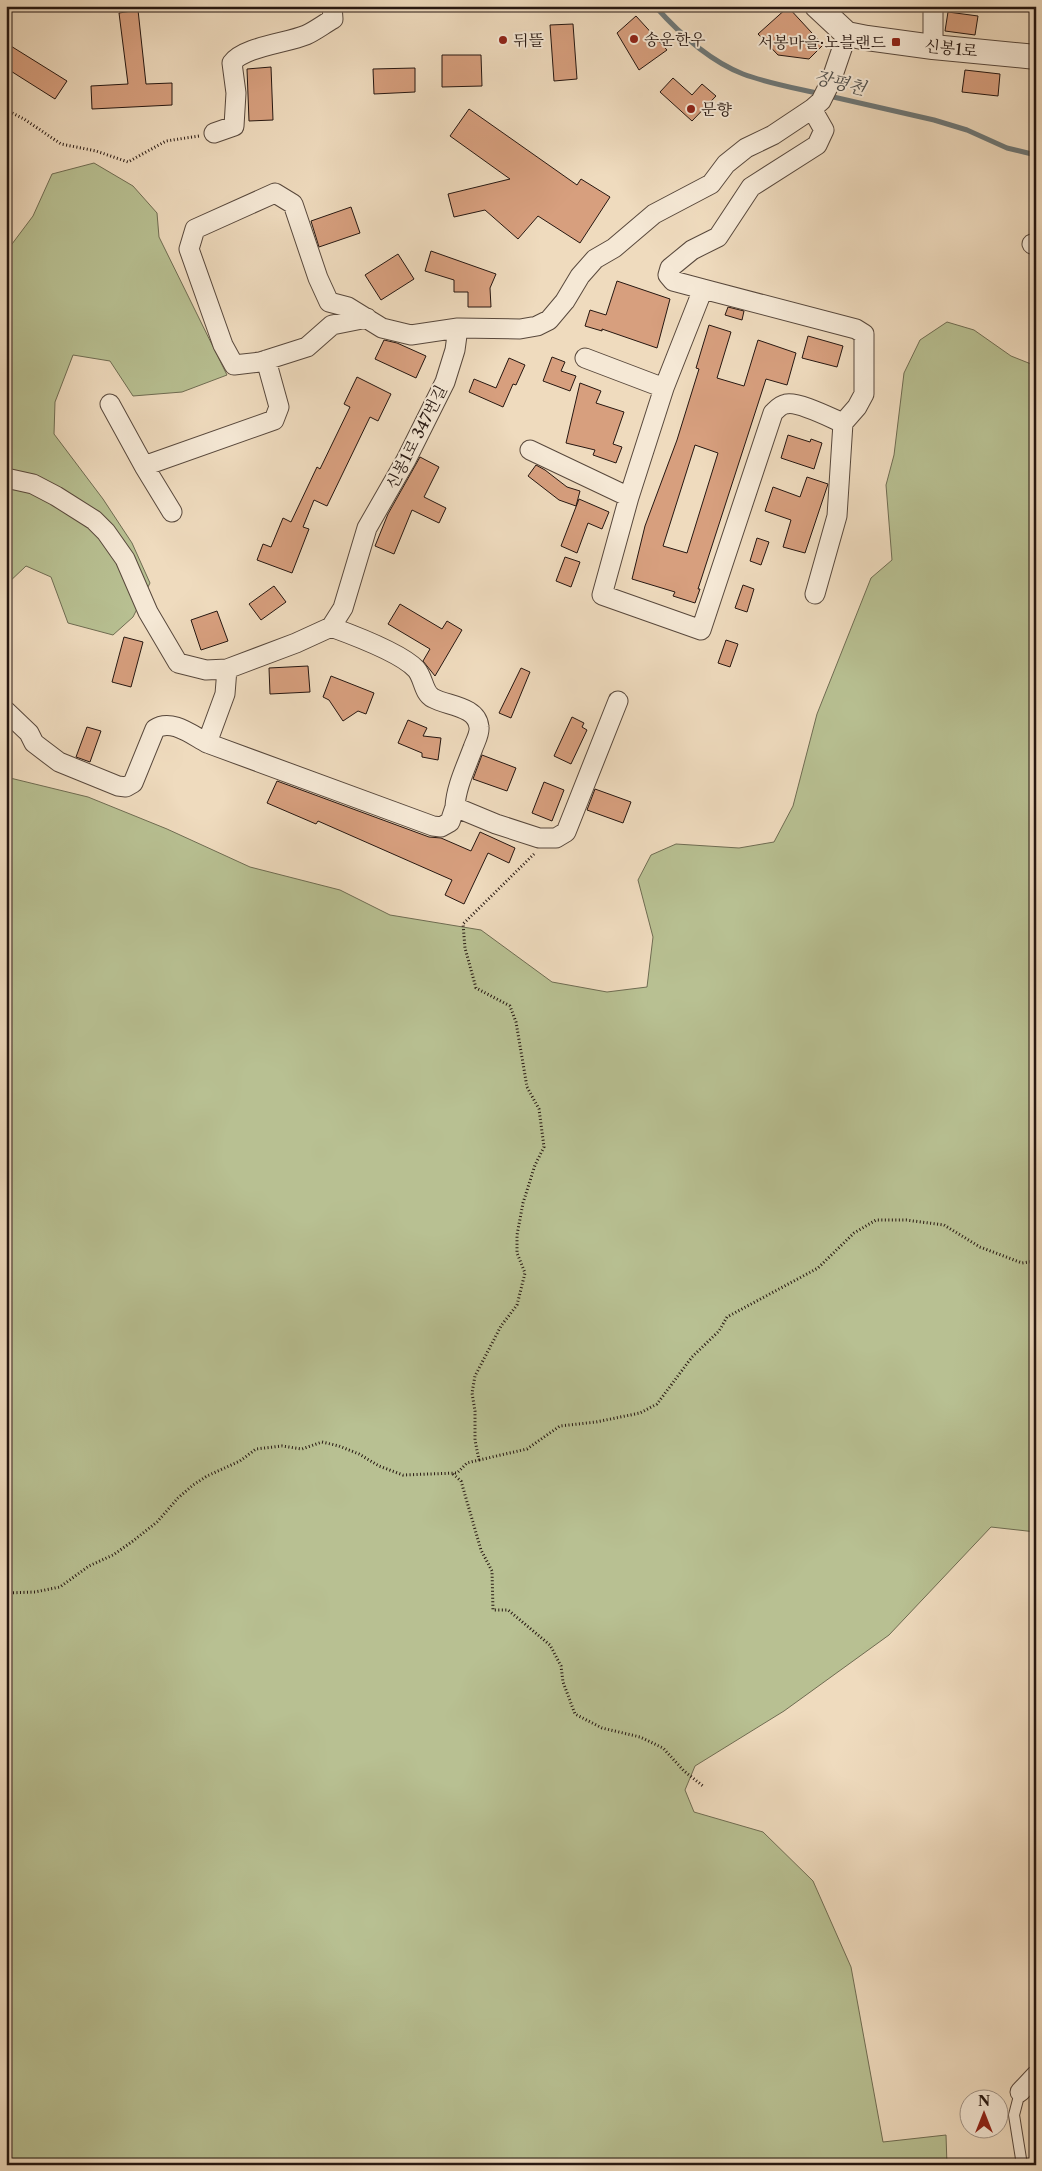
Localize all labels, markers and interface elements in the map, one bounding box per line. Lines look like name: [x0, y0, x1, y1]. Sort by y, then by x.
place label: 송운한우: [644, 29, 706, 49]
place label: 뒤뜰: [513, 30, 544, 50]
place label: 서봉마을·노블랜드: [758, 32, 887, 52]
marker: 송운한우: [628, 33, 640, 45]
marker: 뒤뜰: [497, 34, 509, 46]
street label: 신봉1로: [924, 35, 979, 61]
marker: 서봉마을·노블랜드: [890, 36, 902, 48]
water label: 장평천: [812, 66, 870, 100]
place label: 문향: [701, 99, 732, 119]
marker: 문향: [685, 103, 697, 115]
street label: 신봉1로 347번길: [381, 382, 451, 492]
north arrow: [960, 2088, 1010, 2138]
text: N: [978, 2092, 990, 2110]

